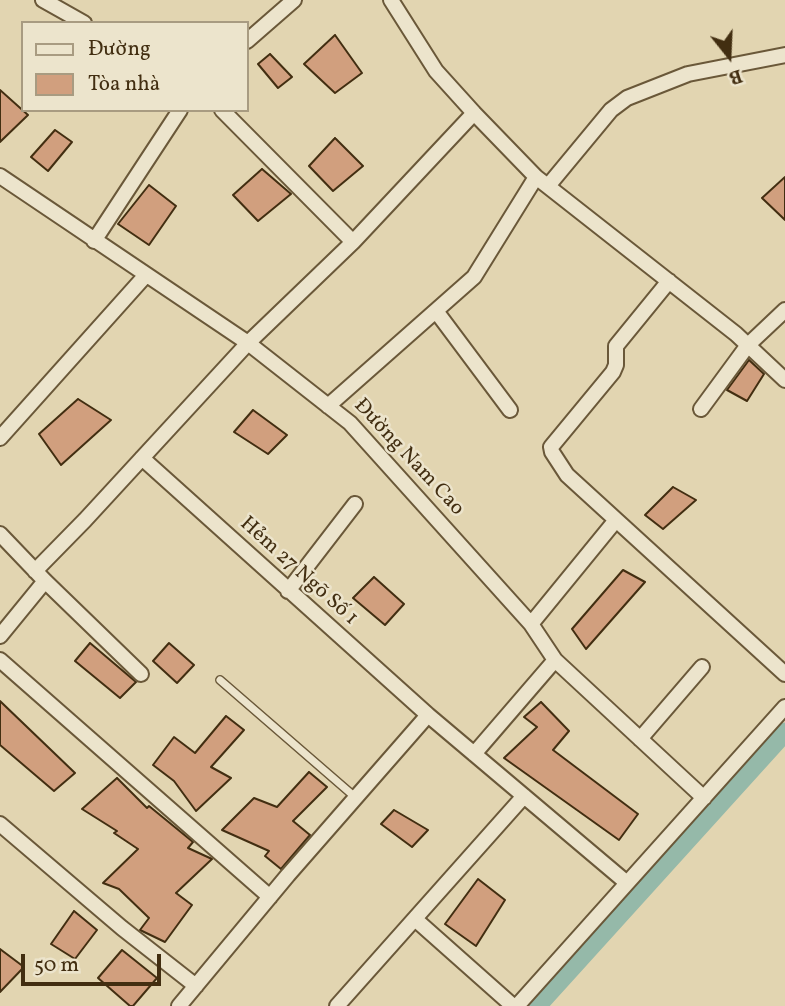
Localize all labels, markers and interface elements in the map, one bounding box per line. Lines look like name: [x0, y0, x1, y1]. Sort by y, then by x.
legend: [21, 21, 248, 112]
north arrow: [694, 21, 764, 91]
text: Đường: [88, 35, 151, 64]
text: B: [725, 62, 746, 90]
text: Tòa nhà: [88, 70, 160, 99]
street label: Đường Nam Cao: [347, 394, 469, 522]
street label: Hẻm 27 Ngõ Số 1: [234, 512, 362, 632]
scale bar: [24, 940, 164, 984]
text: 50 m: [34, 951, 79, 980]

